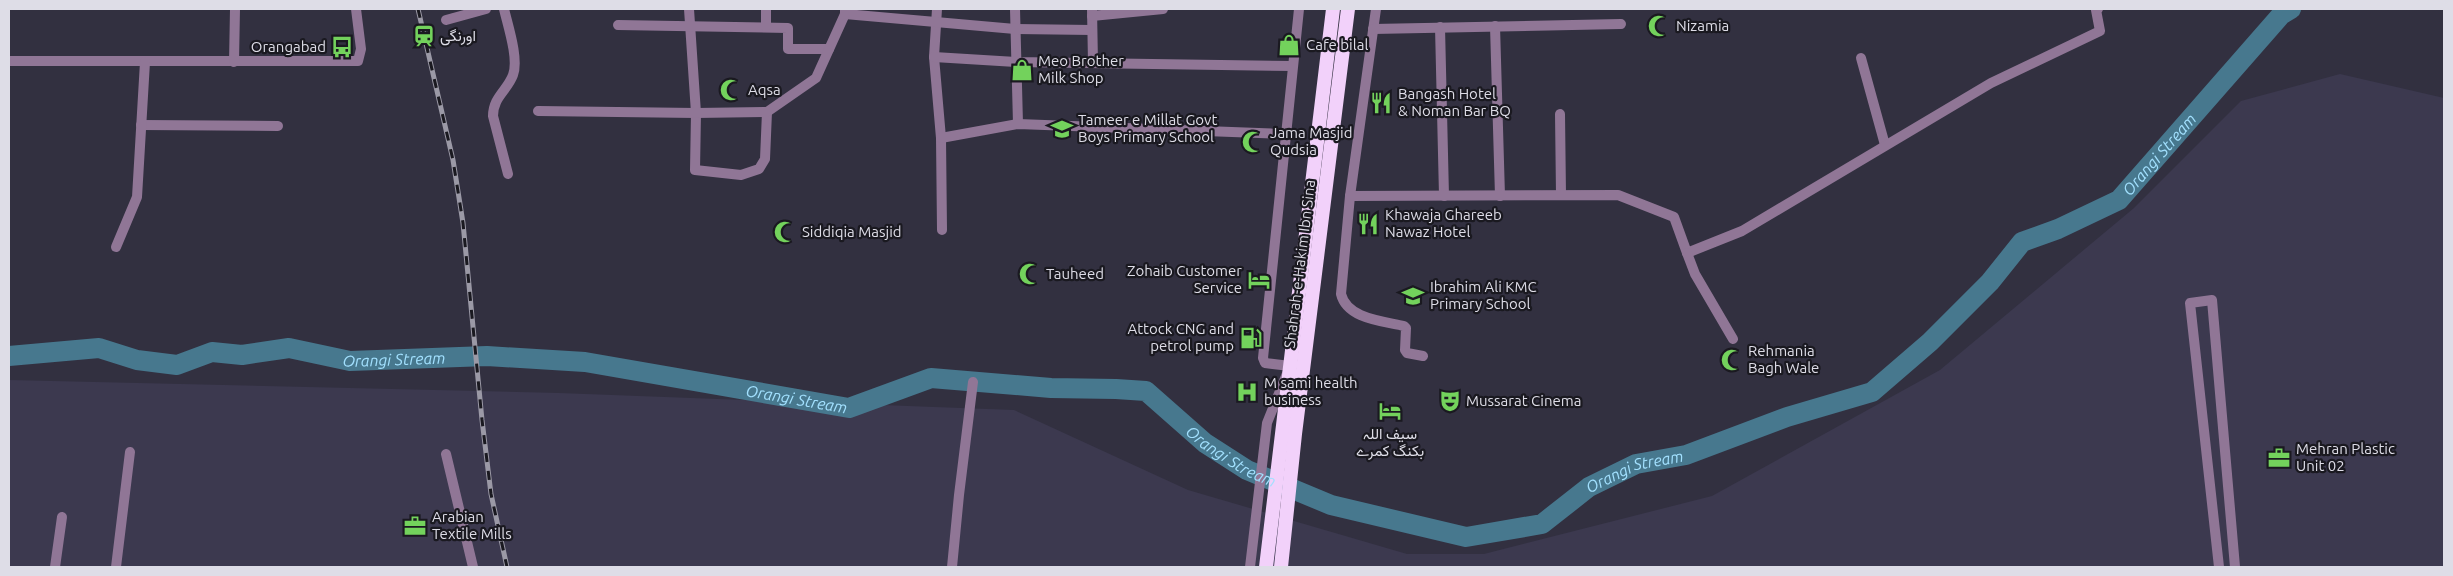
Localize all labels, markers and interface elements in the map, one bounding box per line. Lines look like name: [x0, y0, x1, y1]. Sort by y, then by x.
mosque icon: Nizamia: [1646, 13, 1672, 39]
place label: Nizamia: [1676, 17, 1729, 34]
station icon: اورنگی: [411, 23, 437, 49]
place label: اورنگی: [440, 27, 476, 46]
shop icon: Cafe bilal: [1276, 32, 1302, 58]
bus stop icon: Orangabad: [329, 34, 355, 60]
place label: Cafe bilal: [1306, 36, 1368, 53]
place label: Orangabad: [251, 38, 326, 55]
place label: Meo Brother Milk Shop: [1038, 52, 1124, 86]
shop icon: Meo Brother Milk Shop: [1009, 57, 1035, 83]
mosque icon: Aqsa: [718, 77, 744, 103]
place label: Aqsa: [748, 81, 781, 98]
place label: Bangash Hotel & Noman Bar BQ: [1398, 85, 1511, 119]
restaurant icon: Bangash Hotel & Noman Bar BQ: [1368, 90, 1394, 116]
water label: Orangi Stream: [2118, 110, 2200, 199]
place label: Tameer e Millat Govt Boys Primary School: [1078, 111, 1217, 145]
school or university icon: Tameer e Millat Govt Boys Primary School: [1049, 116, 1075, 142]
place label: Jama Masjid Qudsia: [1270, 124, 1353, 158]
mosque icon: Jama Masjid Qudsia: [1240, 129, 1266, 155]
street label: Shahrah-e-Hakim Ibn Sina: [1281, 179, 1318, 349]
place label: Khawaja Ghareeb Nawaz Hotel: [1385, 206, 1502, 240]
restaurant icon: Khawaja Ghareeb Nawaz Hotel: [1355, 211, 1381, 237]
mosque icon: Siddiqia Masjid: [772, 219, 798, 245]
place label: Siddiqia Masjid: [802, 223, 902, 240]
mosque icon: Tauheed: [1017, 261, 1043, 287]
place label: Zohaib Customer Service: [1127, 262, 1242, 296]
place label: Tauheed: [1046, 265, 1104, 282]
hotel icon: Zohaib Customer Service: [1246, 267, 1272, 293]
place label: Ibrahim Ali KMC Primary School: [1430, 278, 1537, 312]
school or university icon: Ibrahim Ali KMC Primary School: [1400, 283, 1426, 309]
place label: Attock CNG and petrol pump: [1127, 320, 1234, 354]
fuel station icon: Attock CNG and petrol pump: [1238, 325, 1264, 351]
place label: Rehmania Bagh Wale: [1748, 342, 1819, 376]
mosque icon: Rehmania Bagh Wale: [1719, 347, 1745, 373]
water label: Orangi Stream: [341, 349, 446, 371]
place label: M sami health business: [1264, 374, 1358, 408]
hospital icon: M sami health business: [1234, 379, 1260, 405]
water label: Orangi Stream: [744, 381, 849, 417]
theatre icon: Mussarat Cinema: [1437, 388, 1463, 414]
place label: Mussarat Cinema: [1466, 392, 1581, 409]
hotel icon: سیف اللہ بکنگ کمرے: [1377, 398, 1403, 424]
water label: Orangi Stream: [1183, 422, 1279, 490]
place label: سیف اللہ بکنگ کمرے: [1356, 425, 1424, 460]
place label: Mehran Plastic Unit 02: [2296, 440, 2395, 474]
office icon: Mehran Plastic Unit 02: [2266, 445, 2292, 471]
water label: Orangi Stream: [1583, 447, 1685, 496]
place label: Arabian Textile Mills: [432, 508, 512, 542]
office icon: Arabian Textile Mills: [402, 513, 428, 539]

